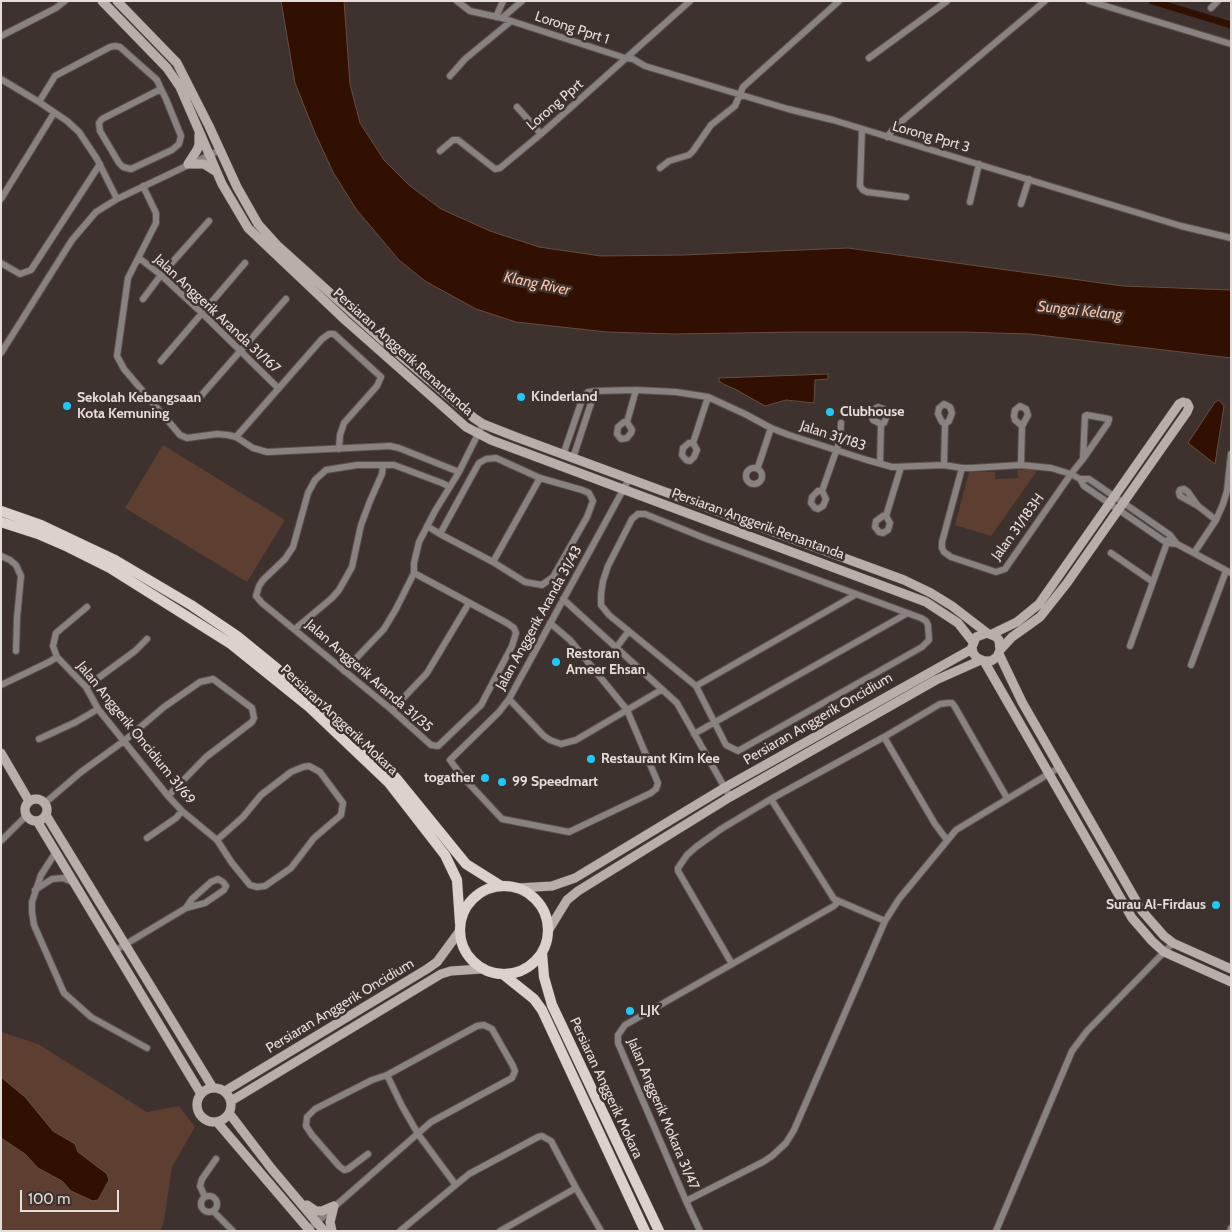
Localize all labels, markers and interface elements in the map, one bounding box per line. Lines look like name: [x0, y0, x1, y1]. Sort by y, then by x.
street label: Lorong Pprt 1: [533, 8, 611, 48]
street label: Lorong Pprt: [523, 76, 587, 134]
street label: Lorong Pprt 3: [890, 118, 972, 156]
street label: Jalan Anggerik Aranda 31/167: [150, 251, 284, 377]
water label: Klang River: [502, 268, 572, 300]
street label: Persiaran Anggerik Renantanda: [330, 285, 476, 419]
water label: Sungai Kelang: [1037, 298, 1123, 324]
place label: Kinderland: [531, 389, 597, 405]
place label: Sekolah Kebangsaan Kota Kemuning: [77, 390, 201, 422]
marker: Kinderland: [515, 391, 527, 403]
marker: Sekolah Kebangsaan Kota Kemuning: [61, 400, 73, 412]
place label: Clubhouse: [840, 404, 904, 420]
marker: Clubhouse: [824, 406, 836, 418]
street label: Jalan 31/183: [798, 417, 868, 455]
street label: Persiaran Anggerik Renantanda: [669, 485, 847, 563]
street label: Jalan 31/183H: [988, 490, 1048, 564]
street label: Jalan Anggerik Aranda 31/43: [492, 543, 586, 693]
street label: Jalan Anggerik Aranda 31/35: [302, 616, 436, 736]
place label: Restoran Ameer Ehsan: [566, 646, 645, 679]
marker: Restoran Ameer Ehsan: [550, 656, 562, 668]
street label: Jalan Anggerik Oncidium 31/69: [73, 658, 199, 808]
street label: Persiaran Anggerik Mokara: [277, 661, 401, 779]
street label: Persiaran Anggerik Oncidium: [740, 669, 896, 769]
place label: Restaurant Kim Kee: [601, 751, 720, 767]
marker: Restaurant Kim Kee: [585, 753, 597, 765]
place label: togather: [424, 770, 475, 786]
marker: togather: [479, 772, 491, 784]
place label: 99 Speedmart: [512, 774, 598, 790]
marker: 99 Speedmart: [496, 776, 508, 788]
place label: Surau Al-Firdaus: [1106, 897, 1206, 913]
marker: Surau Al-Firdaus: [1210, 899, 1222, 911]
street label: Persiaran Anggerik Oncidium: [263, 955, 417, 1057]
place label: LJK: [640, 1003, 660, 1019]
marker: LJK: [624, 1005, 636, 1017]
street label: Persiaran Anggerik Mokara: [566, 1015, 646, 1161]
street label: Jalan Anggerik Mokara 31/47: [623, 1036, 703, 1192]
scale bar: [22, 1180, 121, 1212]
text: 100 m: [28, 1190, 70, 1208]

